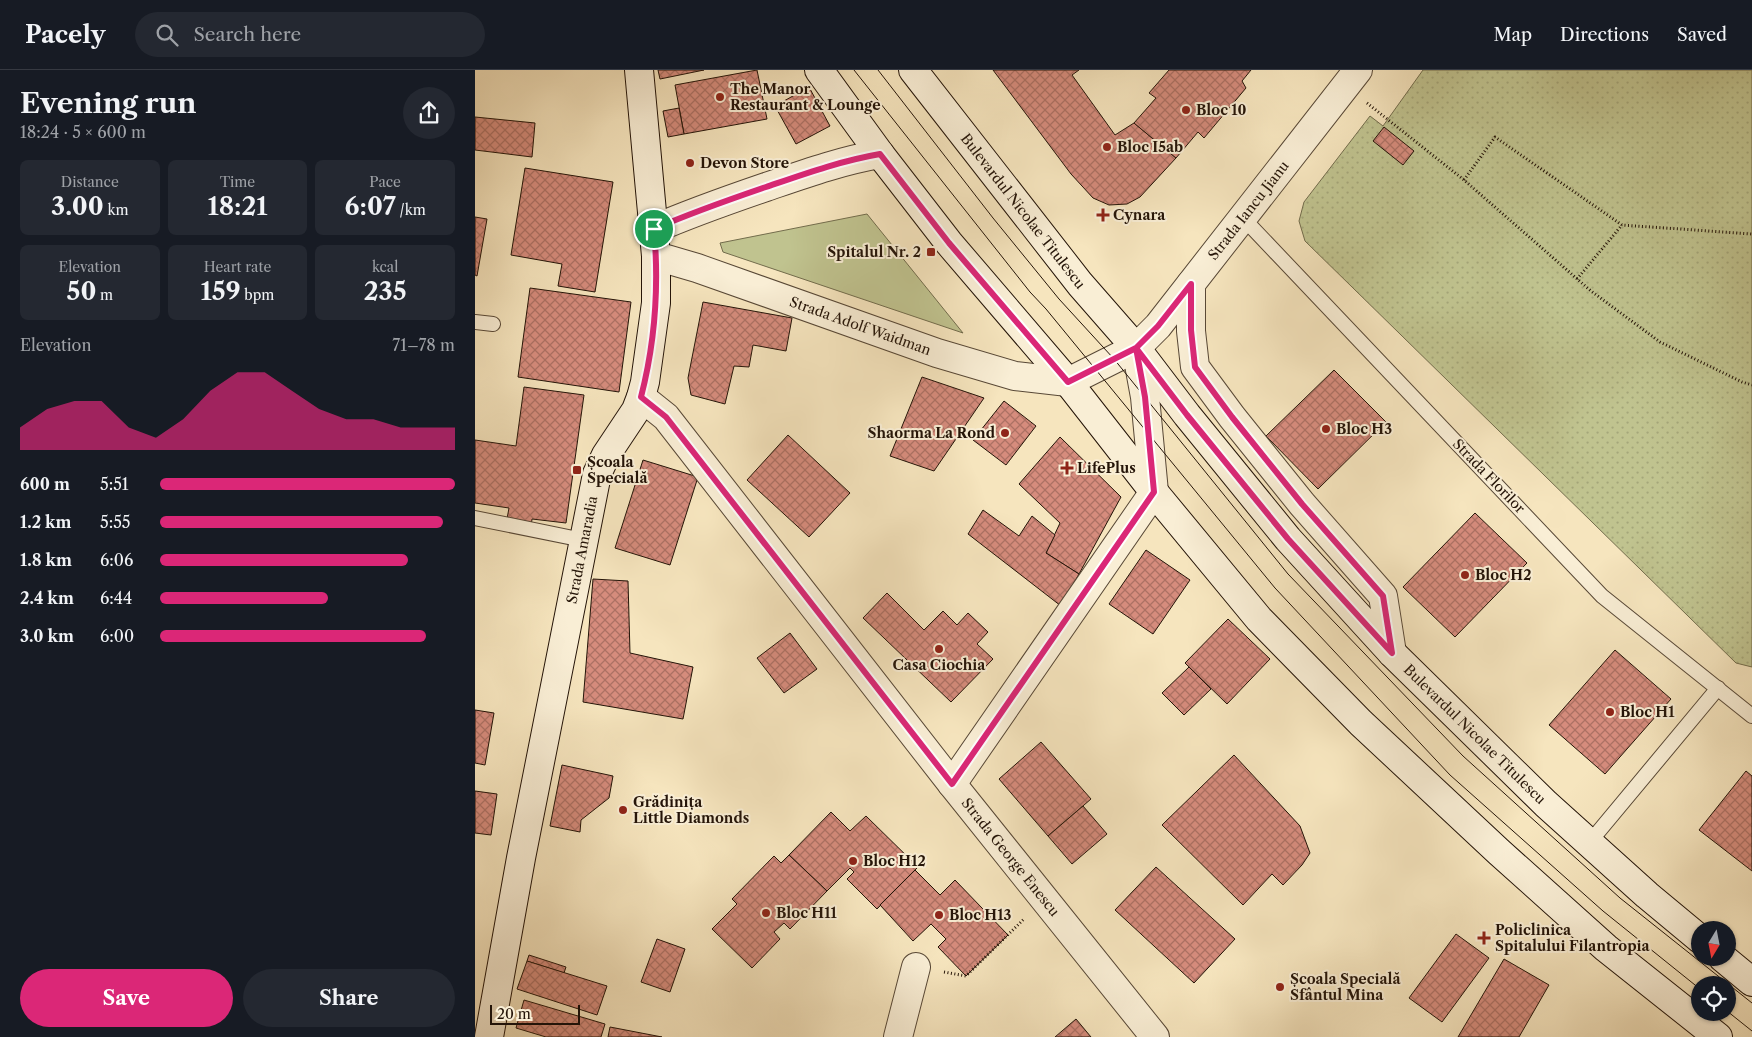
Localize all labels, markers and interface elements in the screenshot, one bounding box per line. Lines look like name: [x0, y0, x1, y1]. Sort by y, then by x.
search box: [135, 12, 485, 57]
text: Pacely: [25, 20, 105, 49]
icon: search: [153, 21, 181, 49]
text: Search here: [193, 23, 301, 46]
text: Map: [1493, 24, 1532, 46]
text: Directions: [1560, 24, 1649, 46]
text: Saved: [1677, 24, 1727, 46]
place label: The Manor Restaurant & Lounge: [730, 80, 881, 114]
text: Evening run: [20, 86, 196, 120]
button: share: [403, 87, 455, 139]
marker: The Manor Restaurant & Lounge: [714, 91, 726, 103]
place label: Bloc 10: [1196, 101, 1247, 119]
marker: Bloc 10: [1180, 104, 1192, 116]
text: 18:24 · 5 × 600 m: [20, 122, 146, 142]
street label: Bulevardul Nicolae Titulescu: [957, 130, 1090, 293]
place label: Bloc I5ab: [1117, 138, 1183, 156]
marker: Bloc I5ab: [1101, 141, 1113, 153]
place label: Devon Store: [700, 154, 789, 172]
marker: Devon Store: [684, 157, 696, 169]
street label: Strada Iancu Jianu: [1204, 157, 1293, 264]
text: Distance: [61, 173, 119, 191]
text: Time: [220, 173, 255, 191]
text: Pace: [369, 173, 401, 191]
text: 3.00: [51, 191, 104, 222]
text: 18:21: [207, 191, 268, 222]
text: 6:07: [345, 191, 396, 222]
text: km: [104, 201, 129, 219]
text: /km: [396, 201, 426, 219]
place label: Cynara: [1113, 206, 1166, 224]
pin: [633, 208, 675, 250]
marker: Cynara: [1097, 209, 1109, 221]
icon: arrive: [640, 215, 668, 243]
place label: Spitalul Nr. 2: [827, 243, 921, 261]
marker: Spitalul Nr. 2: [925, 246, 937, 258]
text: Elevation: [59, 258, 121, 276]
text: Heart rate: [204, 258, 271, 276]
text: kcal: [372, 258, 398, 276]
text: 50: [67, 276, 96, 307]
text: 159: [201, 276, 241, 307]
text: 235: [364, 276, 407, 307]
text: m: [96, 286, 113, 304]
text: bpm: [241, 286, 274, 304]
street label: Strada Adolf Waidman: [787, 293, 934, 359]
text: Elevation: [20, 335, 91, 355]
text: 71–78 m: [392, 335, 455, 355]
place label: Bloc H3: [1336, 420, 1392, 438]
marker: Bloc H3: [1320, 423, 1332, 435]
place label: Shaorma La Rond: [868, 424, 996, 442]
marker: Shaorma La Rond: [999, 427, 1011, 439]
street label: Strada Florilor: [1449, 435, 1529, 517]
place label: Școala Specială: [587, 453, 648, 487]
place label: LifePlus: [1077, 459, 1136, 477]
marker: LifePlus: [1061, 462, 1073, 474]
marker: Școala Specială: [571, 464, 583, 476]
text: 600 m: [20, 474, 70, 494]
text: 5:51: [100, 474, 129, 494]
street label: Strada Amaradia: [563, 494, 602, 605]
text: 1.2 km: [20, 512, 72, 532]
text: 5:55: [100, 512, 131, 532]
text: 1.8 km: [20, 550, 72, 570]
text: 6:06: [100, 550, 133, 570]
place label: Bloc H2: [1475, 566, 1531, 584]
marker: Bloc H2: [1459, 569, 1471, 581]
text: 2.4 km: [20, 588, 74, 608]
text: 6:44: [100, 588, 132, 608]
text: 3.0 km: [20, 626, 74, 646]
text: 6:00: [100, 626, 134, 646]
marker: Casa Ciochia: [933, 643, 945, 655]
place label: Casa Ciochia: [893, 656, 986, 674]
street label: Bulevardul Nicolae Titulescu: [1400, 661, 1550, 808]
place label: Bloc H1: [1620, 703, 1675, 721]
marker: Bloc H1: [1604, 706, 1616, 718]
place label: Grădinița Little Diamonds: [633, 793, 749, 827]
street label: Strada George Enescu: [958, 794, 1064, 920]
marker: Grădinița Little Diamonds: [617, 804, 629, 816]
place label: Bloc H12: [863, 852, 926, 870]
marker: Bloc H12: [847, 855, 859, 867]
place label: Bloc H11: [776, 904, 837, 922]
place label: Bloc H13: [949, 906, 1011, 924]
marker: Bloc H11: [760, 907, 772, 919]
marker: Bloc H13: [933, 909, 945, 921]
place label: Policlinica Spitalului Filantropia: [1495, 921, 1651, 955]
north arrow: [1691, 921, 1736, 966]
map controls: [1691, 921, 1736, 1021]
marker: Policlinica Spitalului Filantropia: [1477, 931, 1491, 945]
button: Save: [20, 969, 233, 1027]
button: Share: [243, 969, 455, 1027]
place label: Școala Specială Sfântul Mina: [1290, 970, 1401, 1004]
button: locate: [1691, 976, 1736, 1021]
marker: Școala Specială Sfântul Mina: [1274, 981, 1286, 993]
scale bar: [490, 1002, 580, 1025]
text: 20 m: [497, 1005, 531, 1023]

